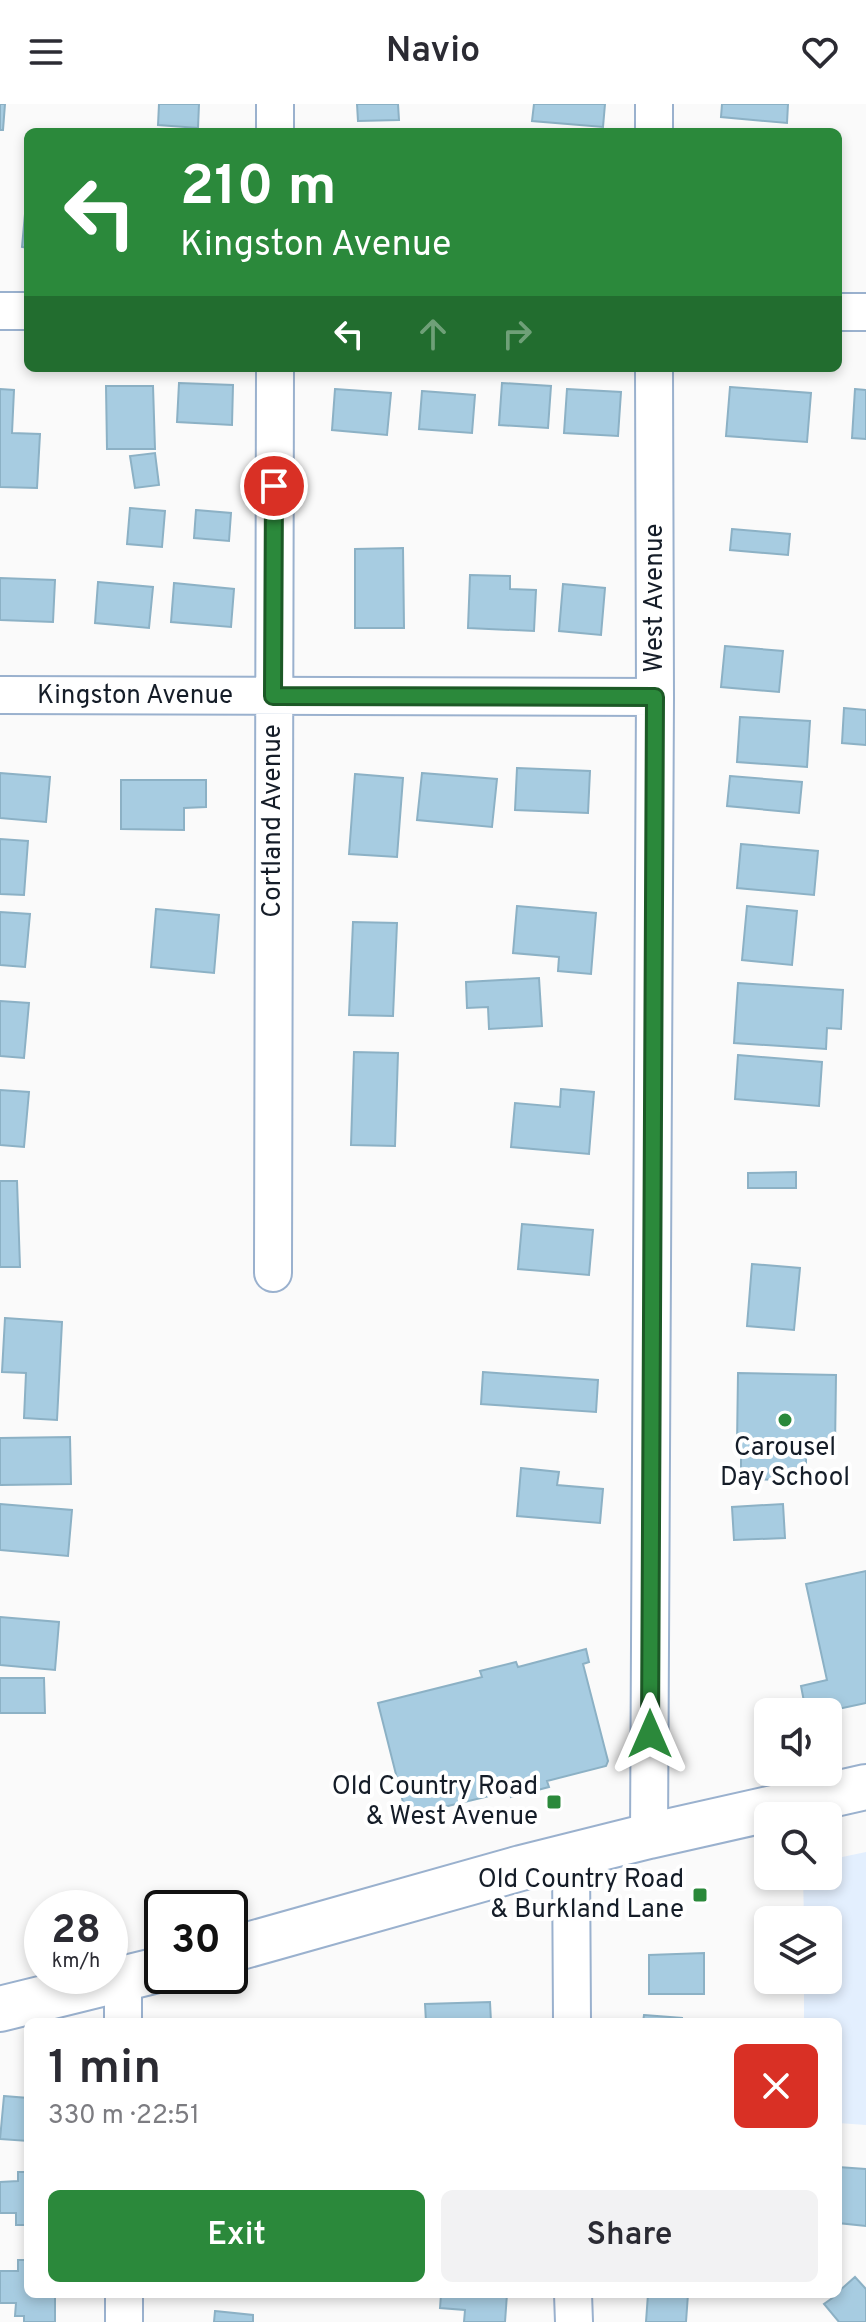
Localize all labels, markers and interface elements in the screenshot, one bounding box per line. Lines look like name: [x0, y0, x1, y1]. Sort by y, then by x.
text: Navio: [386, 29, 480, 75]
icon: menu: [24, 30, 68, 74]
icon: heart: [798, 30, 842, 74]
text: 210 m: [180, 154, 337, 224]
icon: left: [48, 160, 152, 264]
text: Kingston Avenue: [180, 223, 451, 269]
icon: left: [327, 312, 371, 356]
icon: ahead: [411, 312, 455, 356]
icon: right: [495, 312, 539, 356]
pin: [240, 452, 308, 520]
icon: arrive: [252, 464, 296, 508]
street label: West Avenue: [639, 524, 672, 672]
street label: Kingston Avenue: [37, 680, 233, 713]
street label: Cortland Avenue: [257, 724, 290, 918]
marker: Carousel Day School: [776, 1411, 794, 1429]
place label: Carousel Day School: [720, 1432, 850, 1495]
position arrow: [608, 1692, 692, 1776]
map controls: [754, 1698, 842, 1994]
button: sound: [754, 1698, 842, 1786]
place label: Old Country Road & West Avenue: [332, 1771, 538, 1834]
marker: Old Country Road & West Avenue: [545, 1793, 563, 1811]
button: search: [754, 1802, 842, 1890]
place label: Old Country Road & Burkland Lane: [478, 1864, 684, 1927]
marker: Old Country Road & Burkland Lane: [691, 1886, 709, 1904]
speed limit sign: 30: [144, 1890, 248, 1994]
button: layers: [754, 1906, 842, 1994]
text: 28: [51, 1907, 101, 1957]
text: km/h: [52, 1949, 100, 1975]
text: 1 min: [48, 2040, 161, 2100]
button: close: [734, 2044, 818, 2128]
text: 330 m · 22:51: [48, 2100, 200, 2133]
button: Exit: [48, 2190, 425, 2282]
button: Share: [441, 2190, 818, 2282]

